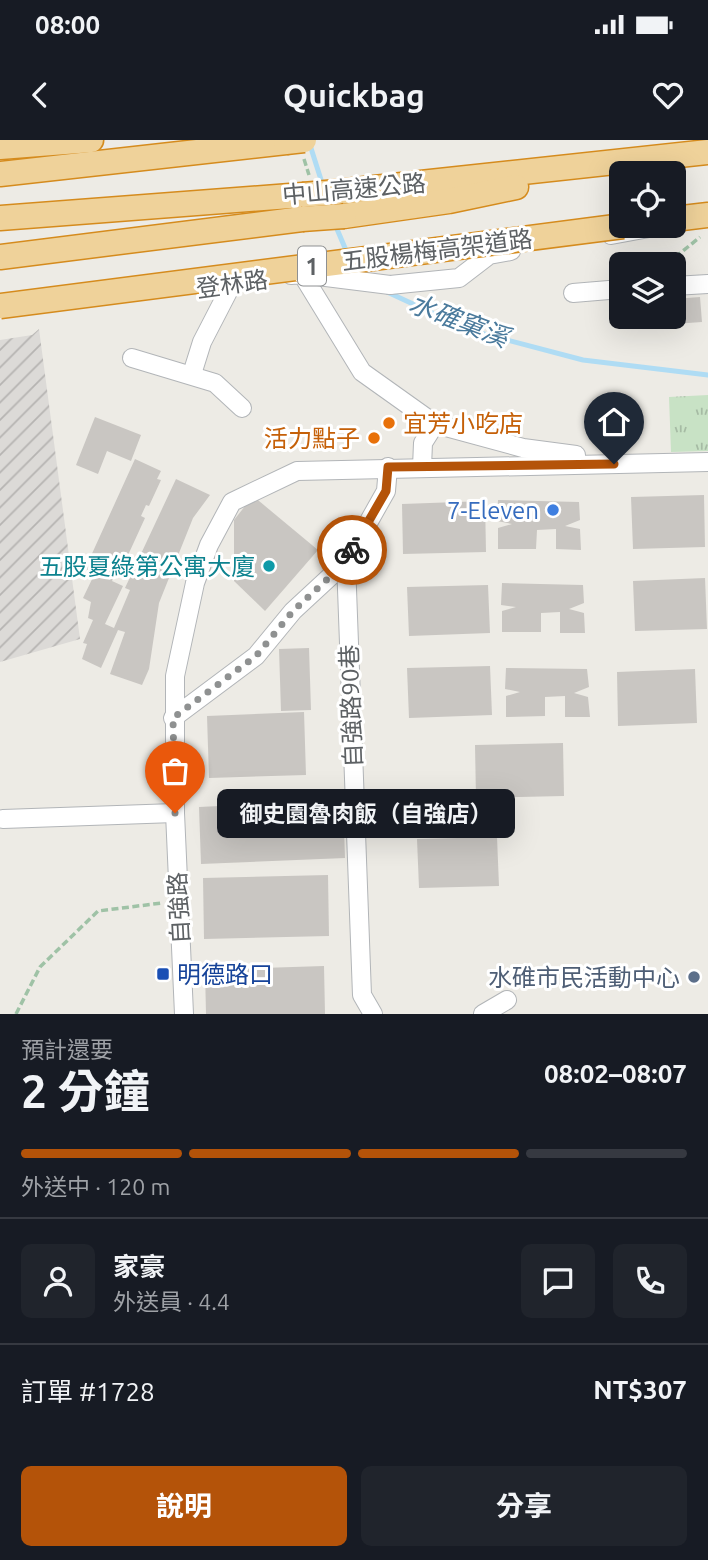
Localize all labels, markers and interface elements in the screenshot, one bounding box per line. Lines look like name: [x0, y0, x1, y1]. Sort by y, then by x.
text: 08:00: [35, 10, 100, 39]
icon: back: [21, 76, 59, 114]
icon: heart: [649, 76, 687, 114]
text: Quickbag: [283, 77, 425, 113]
map controls: [609, 161, 686, 329]
button: locate: [609, 161, 686, 238]
street label: 中山高速公路: [281, 169, 427, 209]
street label: 五股楊梅高架道路: [340, 225, 534, 275]
road number: 1: [298, 246, 326, 286]
button: layers: [609, 252, 686, 329]
street label: 登林路: [194, 266, 270, 302]
water label: 水確窠溪: [405, 288, 516, 354]
pin: [584, 392, 644, 464]
icon: home: [595, 403, 633, 441]
place label: 宜芳小吃店: [403, 410, 523, 437]
marker: 宜芳小吃店: [381, 415, 397, 431]
place label: 活力點子: [264, 425, 360, 452]
marker: 活力點子: [366, 430, 382, 446]
place label: 7-Eleven: [447, 497, 539, 524]
marker: 7-Eleven: [545, 502, 561, 518]
courier: [317, 515, 387, 585]
icon: bike: [333, 531, 371, 569]
place label: 五股夏綠第公寓大廈: [39, 553, 255, 580]
marker: 五股夏綠第公寓大廈: [261, 558, 277, 574]
street label: 自強路90巷: [335, 644, 367, 768]
pin: [145, 741, 205, 813]
icon: bag: [156, 752, 194, 790]
callout: 御史園魯肉飯（自強店）: [217, 788, 514, 838]
text: 御史園魯肉飯（自強店）: [240, 801, 493, 826]
street label: 自強路: [164, 871, 194, 945]
place label: 明德路口: [177, 961, 273, 988]
place label: 水碓市民活動中心: [488, 964, 680, 991]
marker: 明德路口: [155, 966, 171, 982]
marker: 水碓市民活動中心: [686, 969, 702, 985]
text: 預計還要: [21, 1037, 113, 1062]
text: 08:02–08:07: [544, 1059, 687, 1088]
text: 2 分鐘: [21, 1065, 150, 1117]
text: 外送中 · 120 m: [21, 1174, 170, 1199]
button: person: [21, 1244, 95, 1318]
button: chat: [521, 1244, 595, 1318]
button: phone: [613, 1244, 687, 1318]
text: 家豪: [113, 1252, 165, 1281]
text: 外送員 · 4.4: [113, 1289, 230, 1314]
text: NT$307: [593, 1375, 687, 1404]
text: 訂單 #1728: [21, 1377, 155, 1406]
button: 說明: [21, 1466, 347, 1546]
button: 分享: [361, 1466, 687, 1546]

